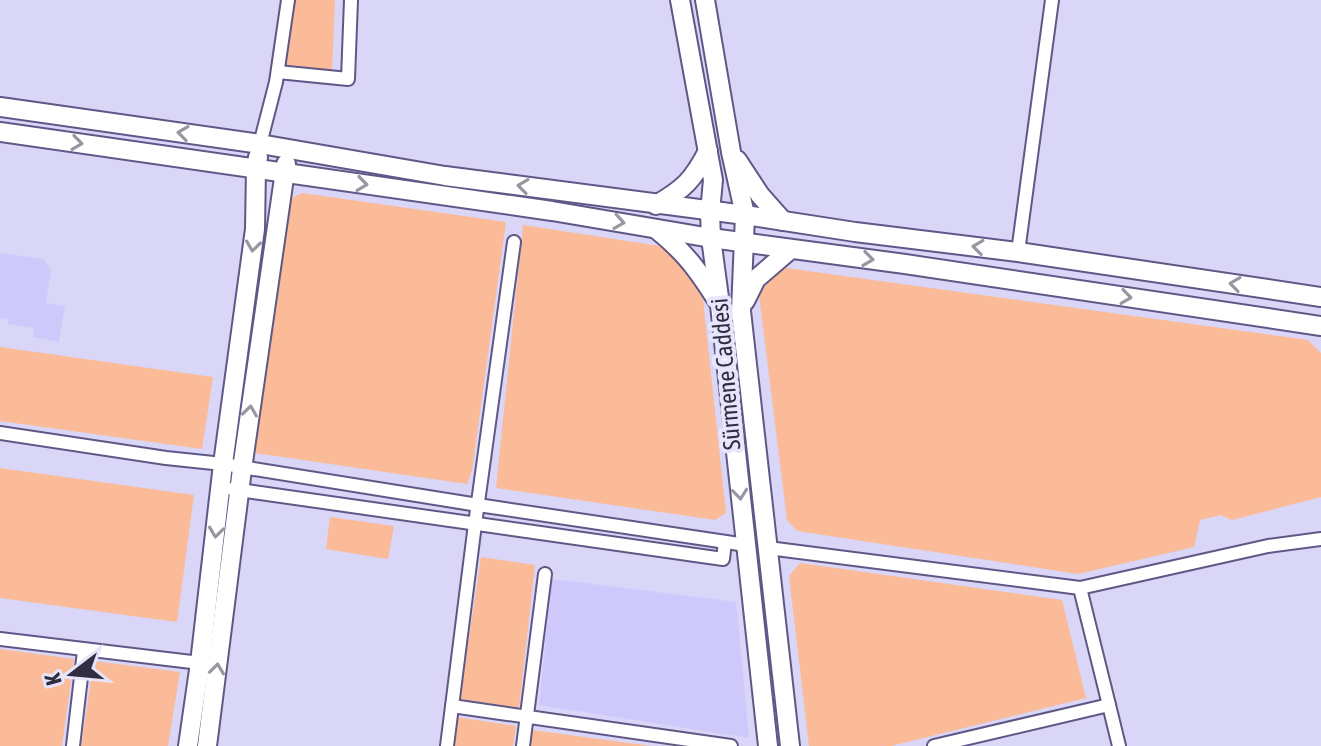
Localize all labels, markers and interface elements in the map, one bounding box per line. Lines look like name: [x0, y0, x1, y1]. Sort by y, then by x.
one-way arrow: [176, 125, 189, 142]
one-way arrow: [70, 134, 84, 151]
one-way arrow: [356, 175, 369, 192]
one-way arrow: [516, 178, 529, 195]
one-way arrow: [612, 212, 626, 229]
one-way arrow: [245, 239, 262, 253]
one-way arrow: [971, 239, 984, 256]
one-way arrow: [861, 250, 875, 267]
one-way arrow: [1228, 276, 1242, 293]
one-way arrow: [1119, 288, 1132, 305]
street label: Sürmene Caddesi: [705, 297, 746, 451]
one-way arrow: [241, 404, 258, 418]
one-way arrow: [732, 488, 749, 501]
one-way arrow: [207, 526, 224, 539]
north arrow: [32, 634, 112, 714]
one-way arrow: [208, 662, 225, 676]
text: K: [39, 671, 67, 688]

